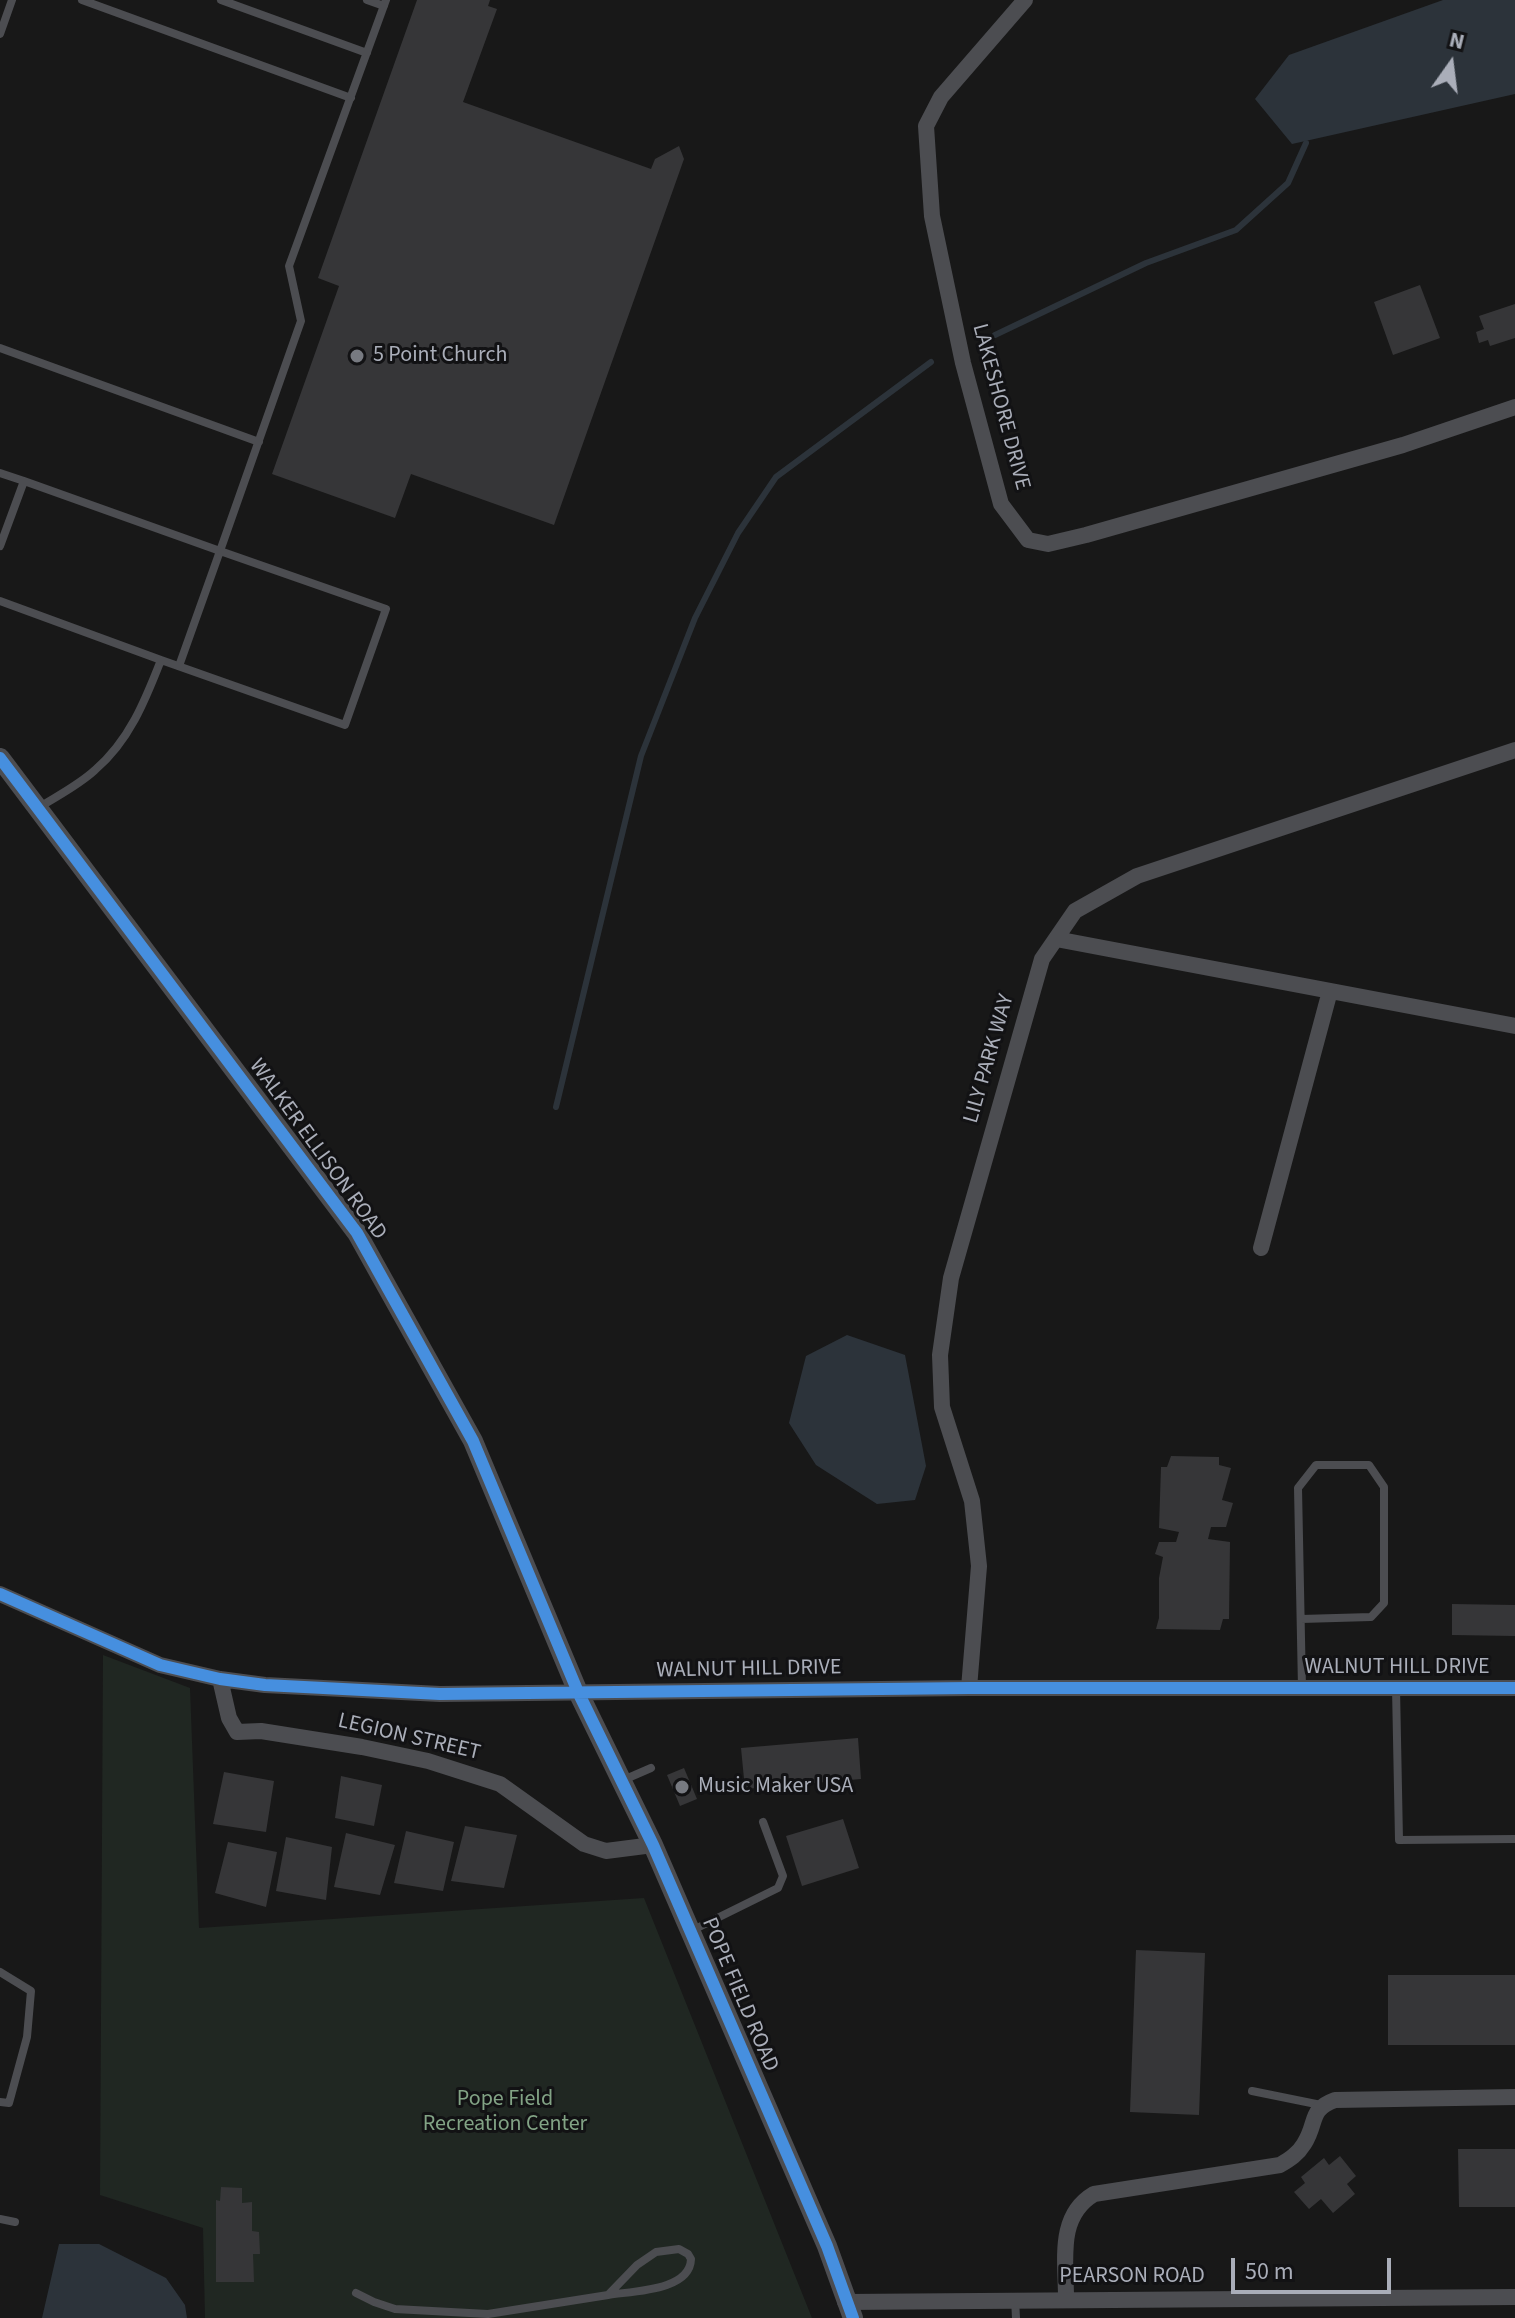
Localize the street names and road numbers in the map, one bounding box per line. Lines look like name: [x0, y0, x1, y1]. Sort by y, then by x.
street label: LAKESHORE DRIVE: [965, 321, 1035, 493]
street label: LILY PARK WAY: [959, 992, 1021, 1126]
street label: WALKER ELLISON ROAD: [242, 1054, 392, 1246]
street label: WALNUT HILL DRIVE: [656, 1655, 842, 1685]
street label: WALNUT HILL DRIVE: [1304, 1655, 1490, 1681]
street label: LEGION STREET: [335, 1709, 483, 1767]
street label: POPE FIELD ROAD: [695, 1914, 783, 2076]
street label: PEARSON ROAD: [1059, 2264, 1205, 2290]

